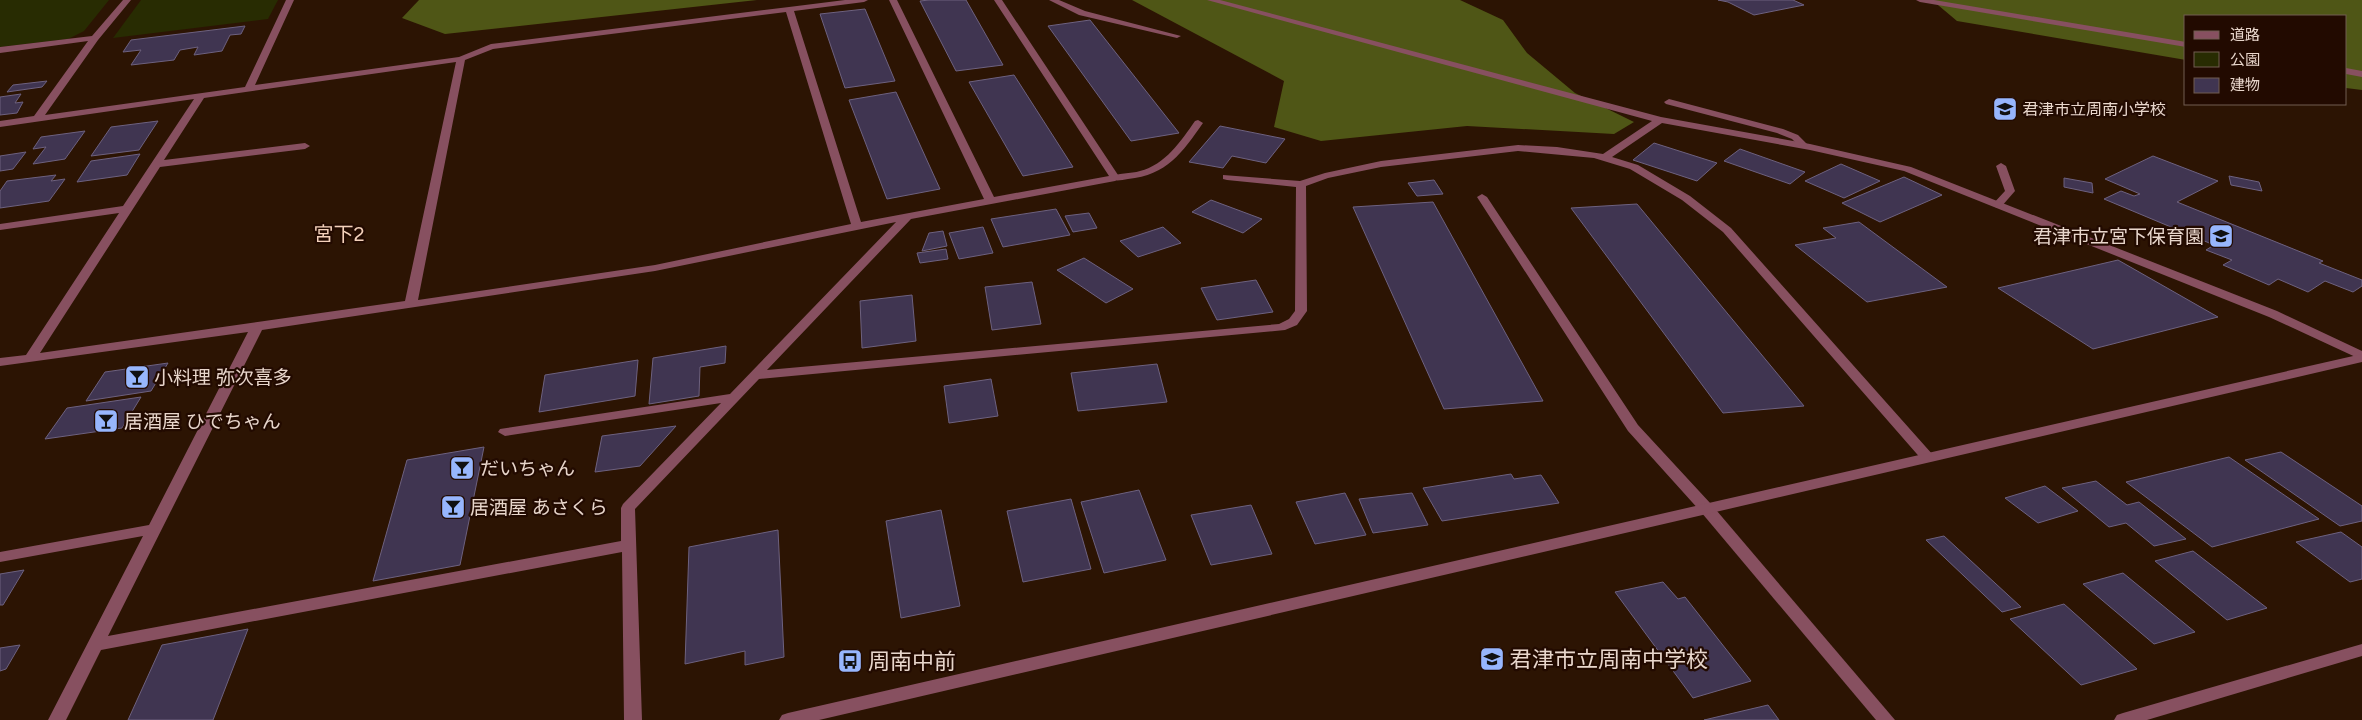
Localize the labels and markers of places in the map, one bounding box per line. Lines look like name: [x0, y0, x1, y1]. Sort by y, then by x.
school or university icon: 君津市立周南小学校: [1992, 96, 2018, 122]
place label: 君津市立周南小学校: [2022, 100, 2166, 119]
school or university icon: 君津市立宮下保育園: [2208, 223, 2234, 249]
place label: 君津市立宮下保育園: [2033, 225, 2204, 248]
bar icon: 小料理 弥次喜多: [124, 364, 150, 390]
place label: 小料理 弥次喜多: [154, 366, 292, 389]
bar icon: 居酒屋 ひでちゃん: [93, 408, 119, 434]
place label: 居酒屋 ひでちゃん: [124, 410, 281, 433]
bar icon: だいちゃん: [449, 455, 475, 481]
place label: だいちゃん: [480, 457, 575, 480]
bar icon: 居酒屋 あさくら: [440, 494, 466, 520]
place label: 居酒屋 あさくら: [470, 496, 608, 519]
school or university icon: 君津市立周南中学校: [1479, 646, 1505, 672]
place label: 君津市立周南中学校: [1510, 646, 1708, 673]
bus stop icon: 周南中前: [837, 648, 863, 674]
place label: 周南中前: [868, 648, 956, 675]

